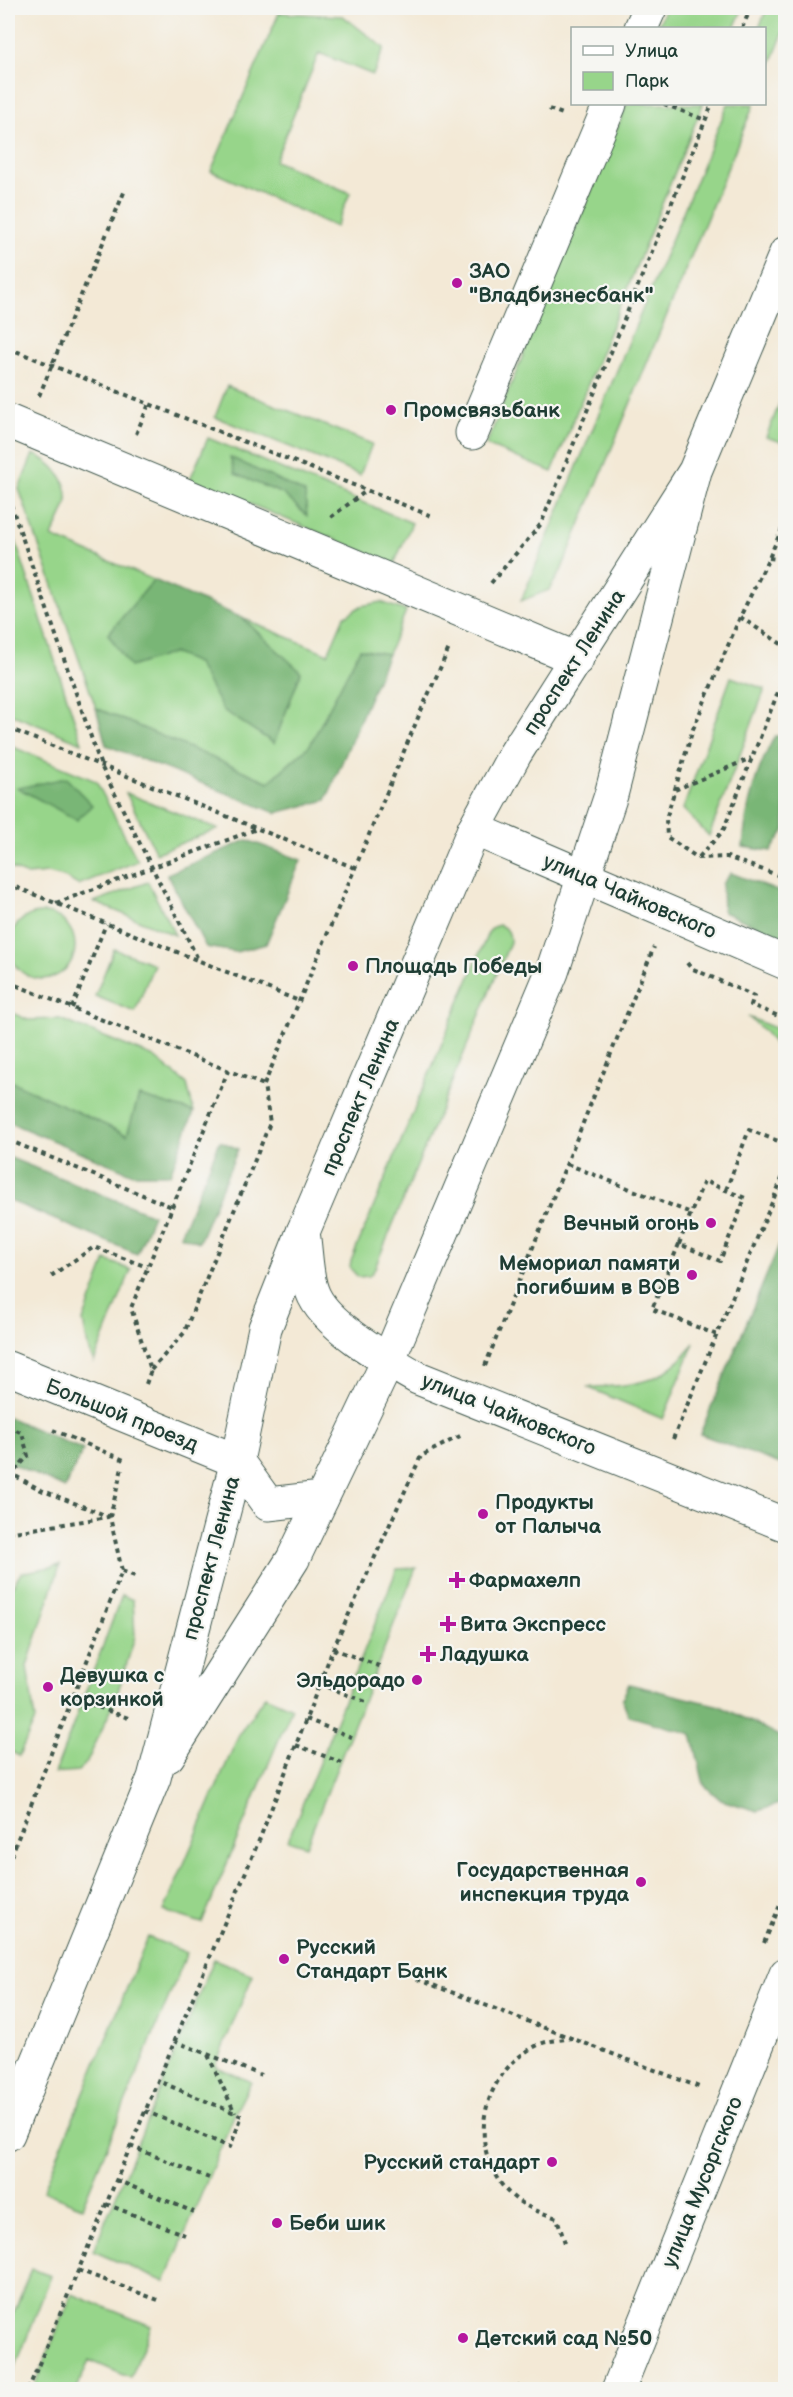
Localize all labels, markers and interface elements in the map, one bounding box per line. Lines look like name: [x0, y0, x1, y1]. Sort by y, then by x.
legend: [571, 27, 766, 105]
text: Улица: [625, 41, 679, 62]
text: Парк: [625, 71, 669, 92]
place label: ЗАО "Владбизнесбанк": [469, 259, 654, 308]
marker: ЗАО "Владбизнесбанк": [450, 276, 464, 290]
place label: Промсвязьбанк: [403, 398, 560, 423]
marker: Промсвязьбанк: [384, 403, 398, 417]
street label: проспект Ленина: [518, 584, 631, 740]
street label: улица Чайковского: [539, 849, 720, 944]
place label: Площадь Победы: [365, 954, 542, 979]
marker: Площадь Победы: [346, 959, 360, 973]
street label: проспект Ленина: [316, 1014, 405, 1180]
place label: Вечный огонь: [563, 1211, 699, 1236]
marker: Вечный огонь: [704, 1216, 718, 1230]
place label: Мемориал памяти погибшим в ВОВ: [499, 1251, 680, 1300]
marker: Мемориал памяти погибшим в ВОВ: [685, 1268, 699, 1282]
street label: улица Чайковского: [418, 1368, 600, 1461]
street label: Большой проезд: [42, 1374, 202, 1457]
street label: проспект Ленина: [178, 1473, 246, 1643]
place label: Продукты от Палыча: [495, 1490, 602, 1539]
marker: Продукты от Палыча: [476, 1507, 490, 1521]
place label: Фармахелп: [469, 1568, 581, 1593]
marker: Фармахелп: [450, 1573, 464, 1587]
place label: Вита Экспресс: [460, 1612, 607, 1637]
marker: Вита Экспресс: [441, 1617, 455, 1631]
place label: Ладушка: [439, 1642, 529, 1667]
marker: Ладушка: [421, 1647, 435, 1661]
place label: Девушка с корзинкой: [60, 1663, 165, 1712]
place label: Эльдорадо: [297, 1668, 405, 1693]
marker: Эльдорадо: [410, 1673, 424, 1687]
marker: Девушка с корзинкой: [41, 1680, 55, 1694]
place label: Государственная инспекция труда: [456, 1858, 630, 1907]
marker: Государственная инспекция труда: [634, 1875, 648, 1889]
place label: Русский Стандарт Банк: [296, 1935, 448, 1984]
marker: Русский Стандарт Банк: [277, 1952, 291, 1966]
street label: улица Мусоргского: [657, 2093, 748, 2272]
place label: Русский стандарт: [363, 2150, 540, 2175]
marker: Русский стандарт: [545, 2155, 559, 2169]
place label: Беби шик: [289, 2211, 386, 2236]
marker: Беби шик: [270, 2216, 284, 2230]
place label: Детский сад №50: [475, 2326, 652, 2351]
marker: Детский сад №50: [456, 2331, 470, 2345]

